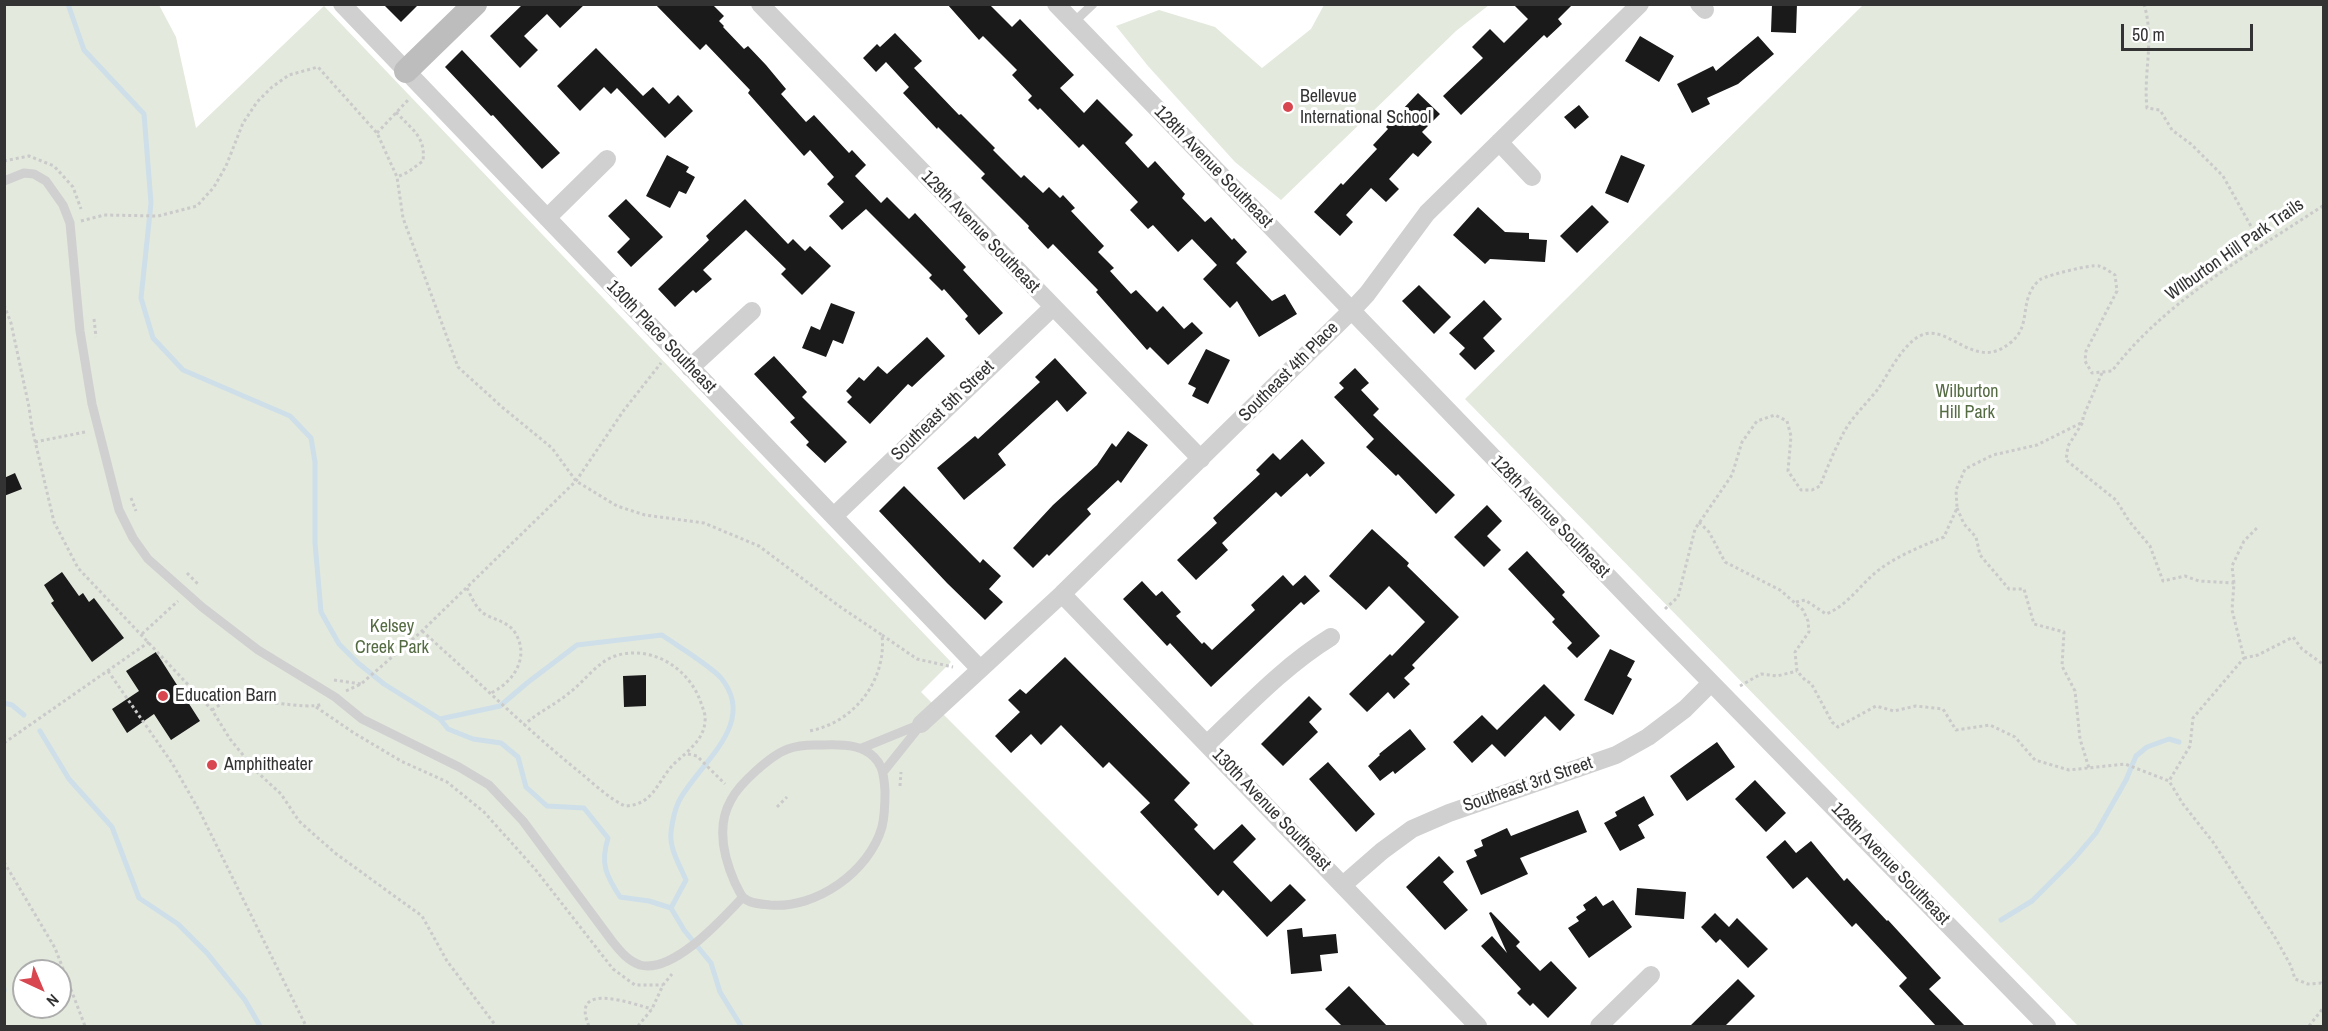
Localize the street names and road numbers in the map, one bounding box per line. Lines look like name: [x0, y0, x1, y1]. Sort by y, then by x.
street label: 128th Avenue Southeast: [1149, 101, 1277, 233]
street label: 129th Avenue Southeast: [916, 166, 1044, 298]
street label: WIlburton Hill Park Trails: [2162, 194, 2308, 306]
street label: 130th Place Southeast: [602, 276, 720, 398]
street label: Southeast 4th Place: [1235, 318, 1343, 426]
street label: Southeast 5th Street: [887, 356, 999, 466]
street label: 128th Avenue Southeast: [1486, 451, 1614, 583]
street label: 130th Avenue Southeast: [1207, 744, 1335, 876]
street label: Southeast 3rd Street: [1460, 753, 1596, 817]
street label: 128th Avenue Southeast: [1826, 798, 1954, 930]

